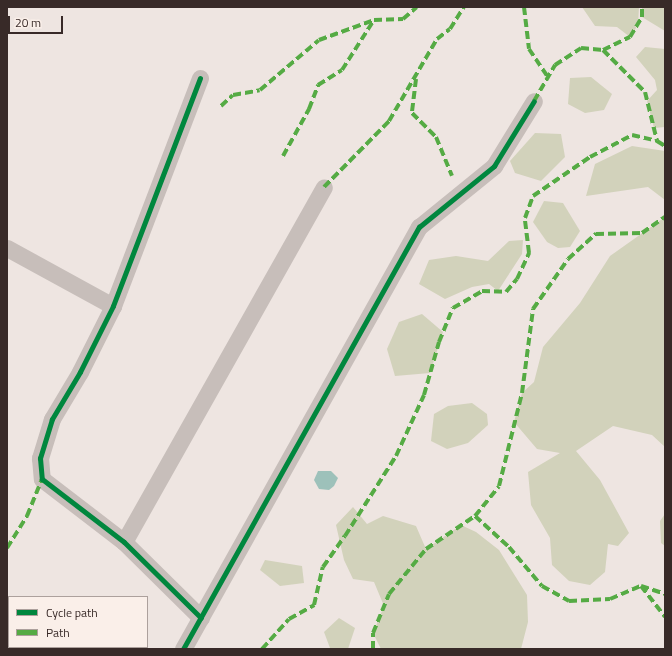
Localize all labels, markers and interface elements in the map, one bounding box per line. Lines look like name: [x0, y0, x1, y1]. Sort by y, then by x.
scale bar: [10, 8, 65, 34]
text: 20 m: [15, 13, 41, 32]
legend: [8, 596, 148, 648]
text: Cycle path: [46, 603, 98, 622]
text: Path: [46, 623, 70, 642]

